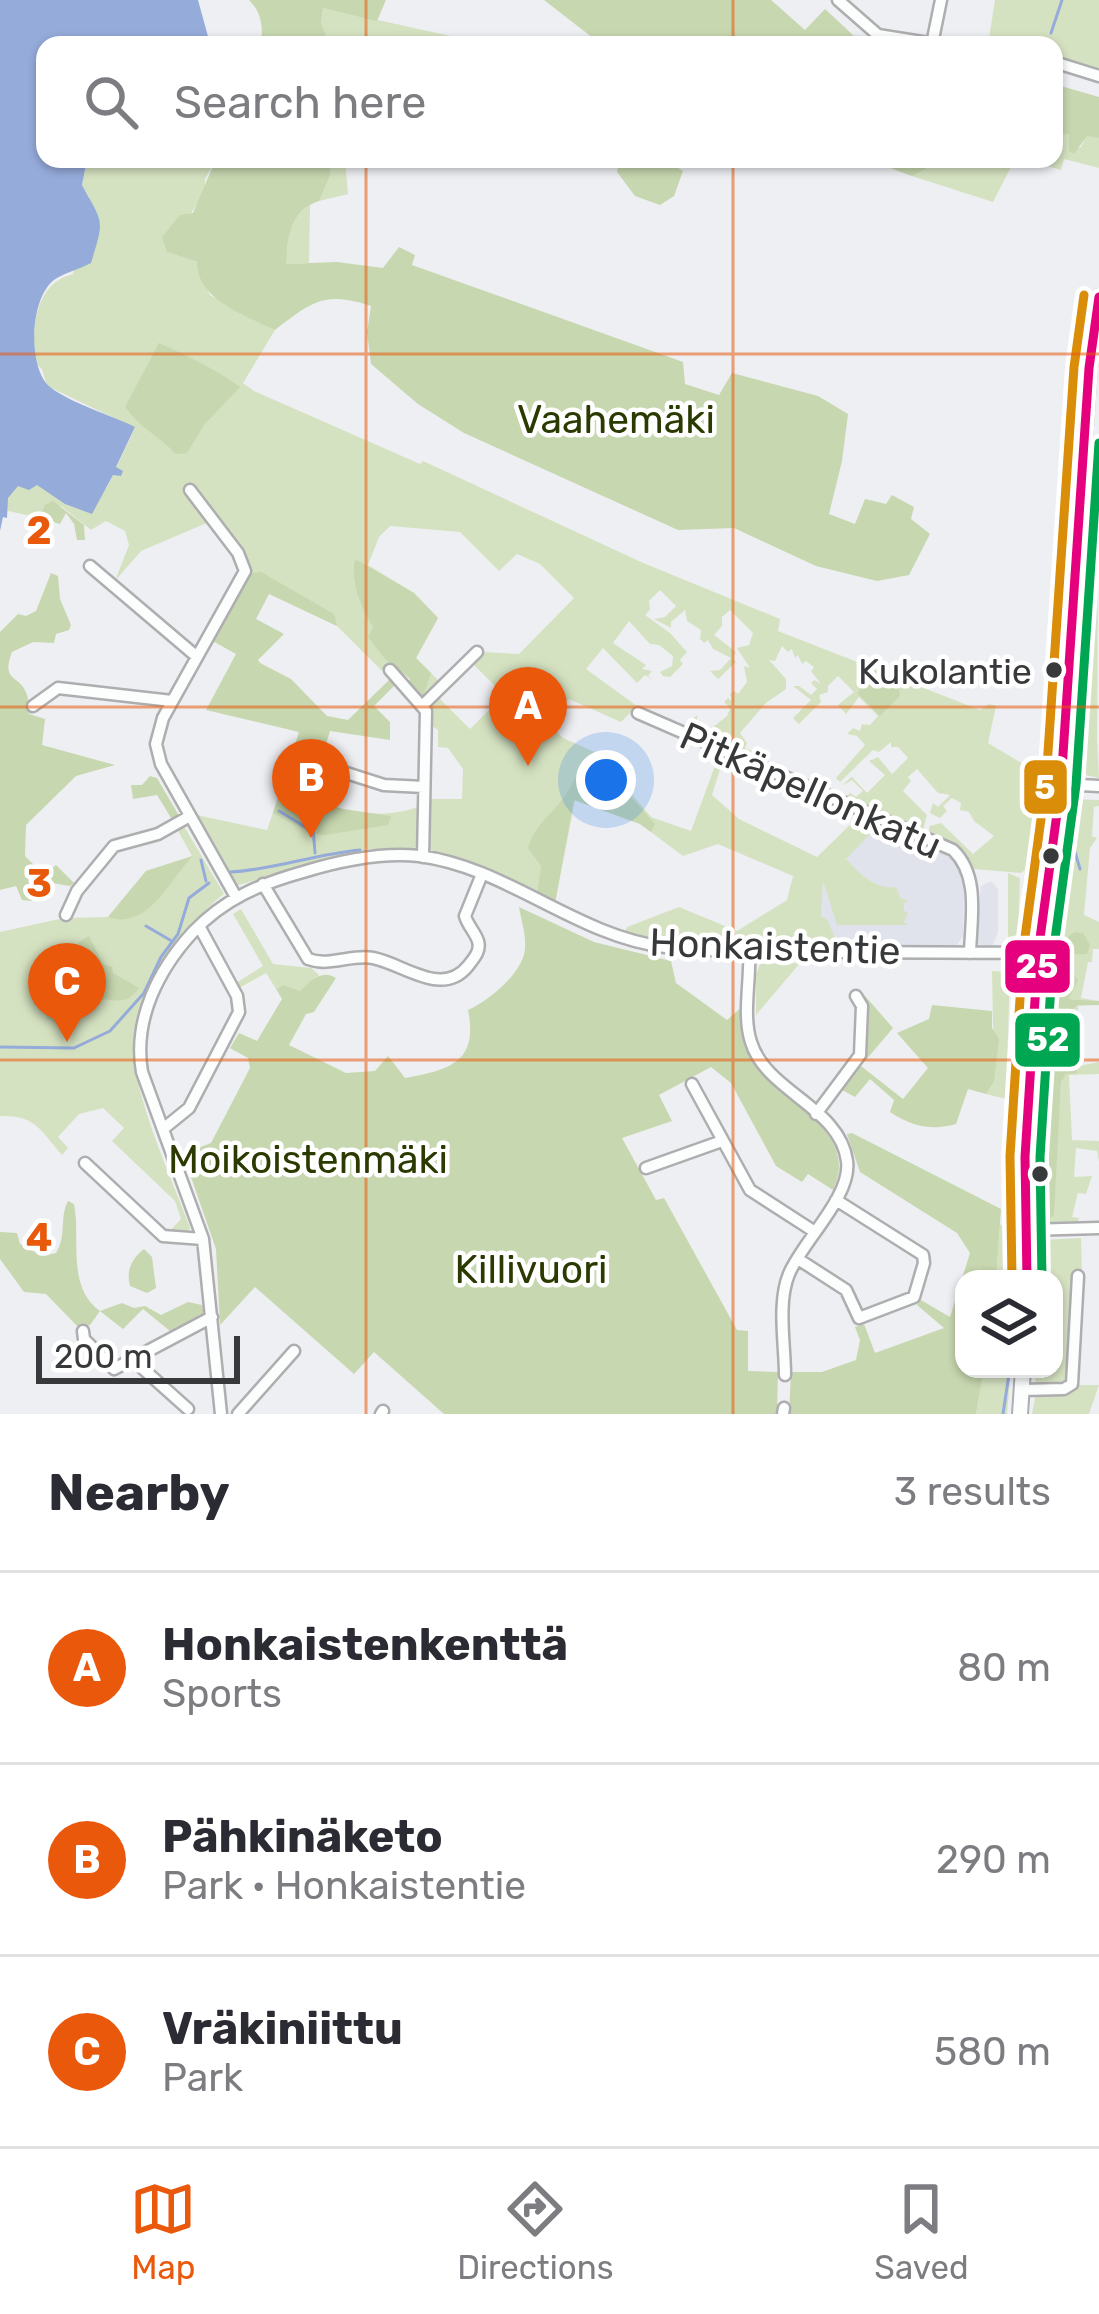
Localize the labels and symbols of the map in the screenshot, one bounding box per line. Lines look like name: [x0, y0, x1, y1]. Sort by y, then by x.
park label: Vaahemäki: [517, 397, 715, 443]
text: 2: [26, 508, 52, 554]
place label: Kukolantie: [858, 650, 1032, 693]
marker: Kukolantie: [1043, 659, 1065, 681]
pin: A: [489, 667, 567, 766]
street label: Pitkäpellonkatu: [673, 713, 948, 869]
pin: B: [272, 739, 350, 838]
your location: [576, 750, 636, 810]
line badge: 5: [1022, 758, 1069, 816]
text: 5: [1034, 768, 1056, 807]
unlabelled marker: [1040, 845, 1062, 867]
text: 3: [26, 861, 52, 907]
street label: Honkaistentie: [649, 920, 901, 974]
line badge: 25: [1003, 938, 1072, 995]
pin: C: [28, 943, 106, 1042]
text: 25: [1016, 947, 1058, 986]
line badge: 52: [1013, 1011, 1082, 1069]
text: 52: [1027, 1020, 1069, 1059]
park label: Moikoistenmäki: [168, 1137, 448, 1183]
unlabelled marker: [1029, 1163, 1051, 1185]
text: 4: [26, 1215, 52, 1261]
park label: Killivuori: [455, 1247, 608, 1293]
scale bar: [36, 1330, 240, 1383]

